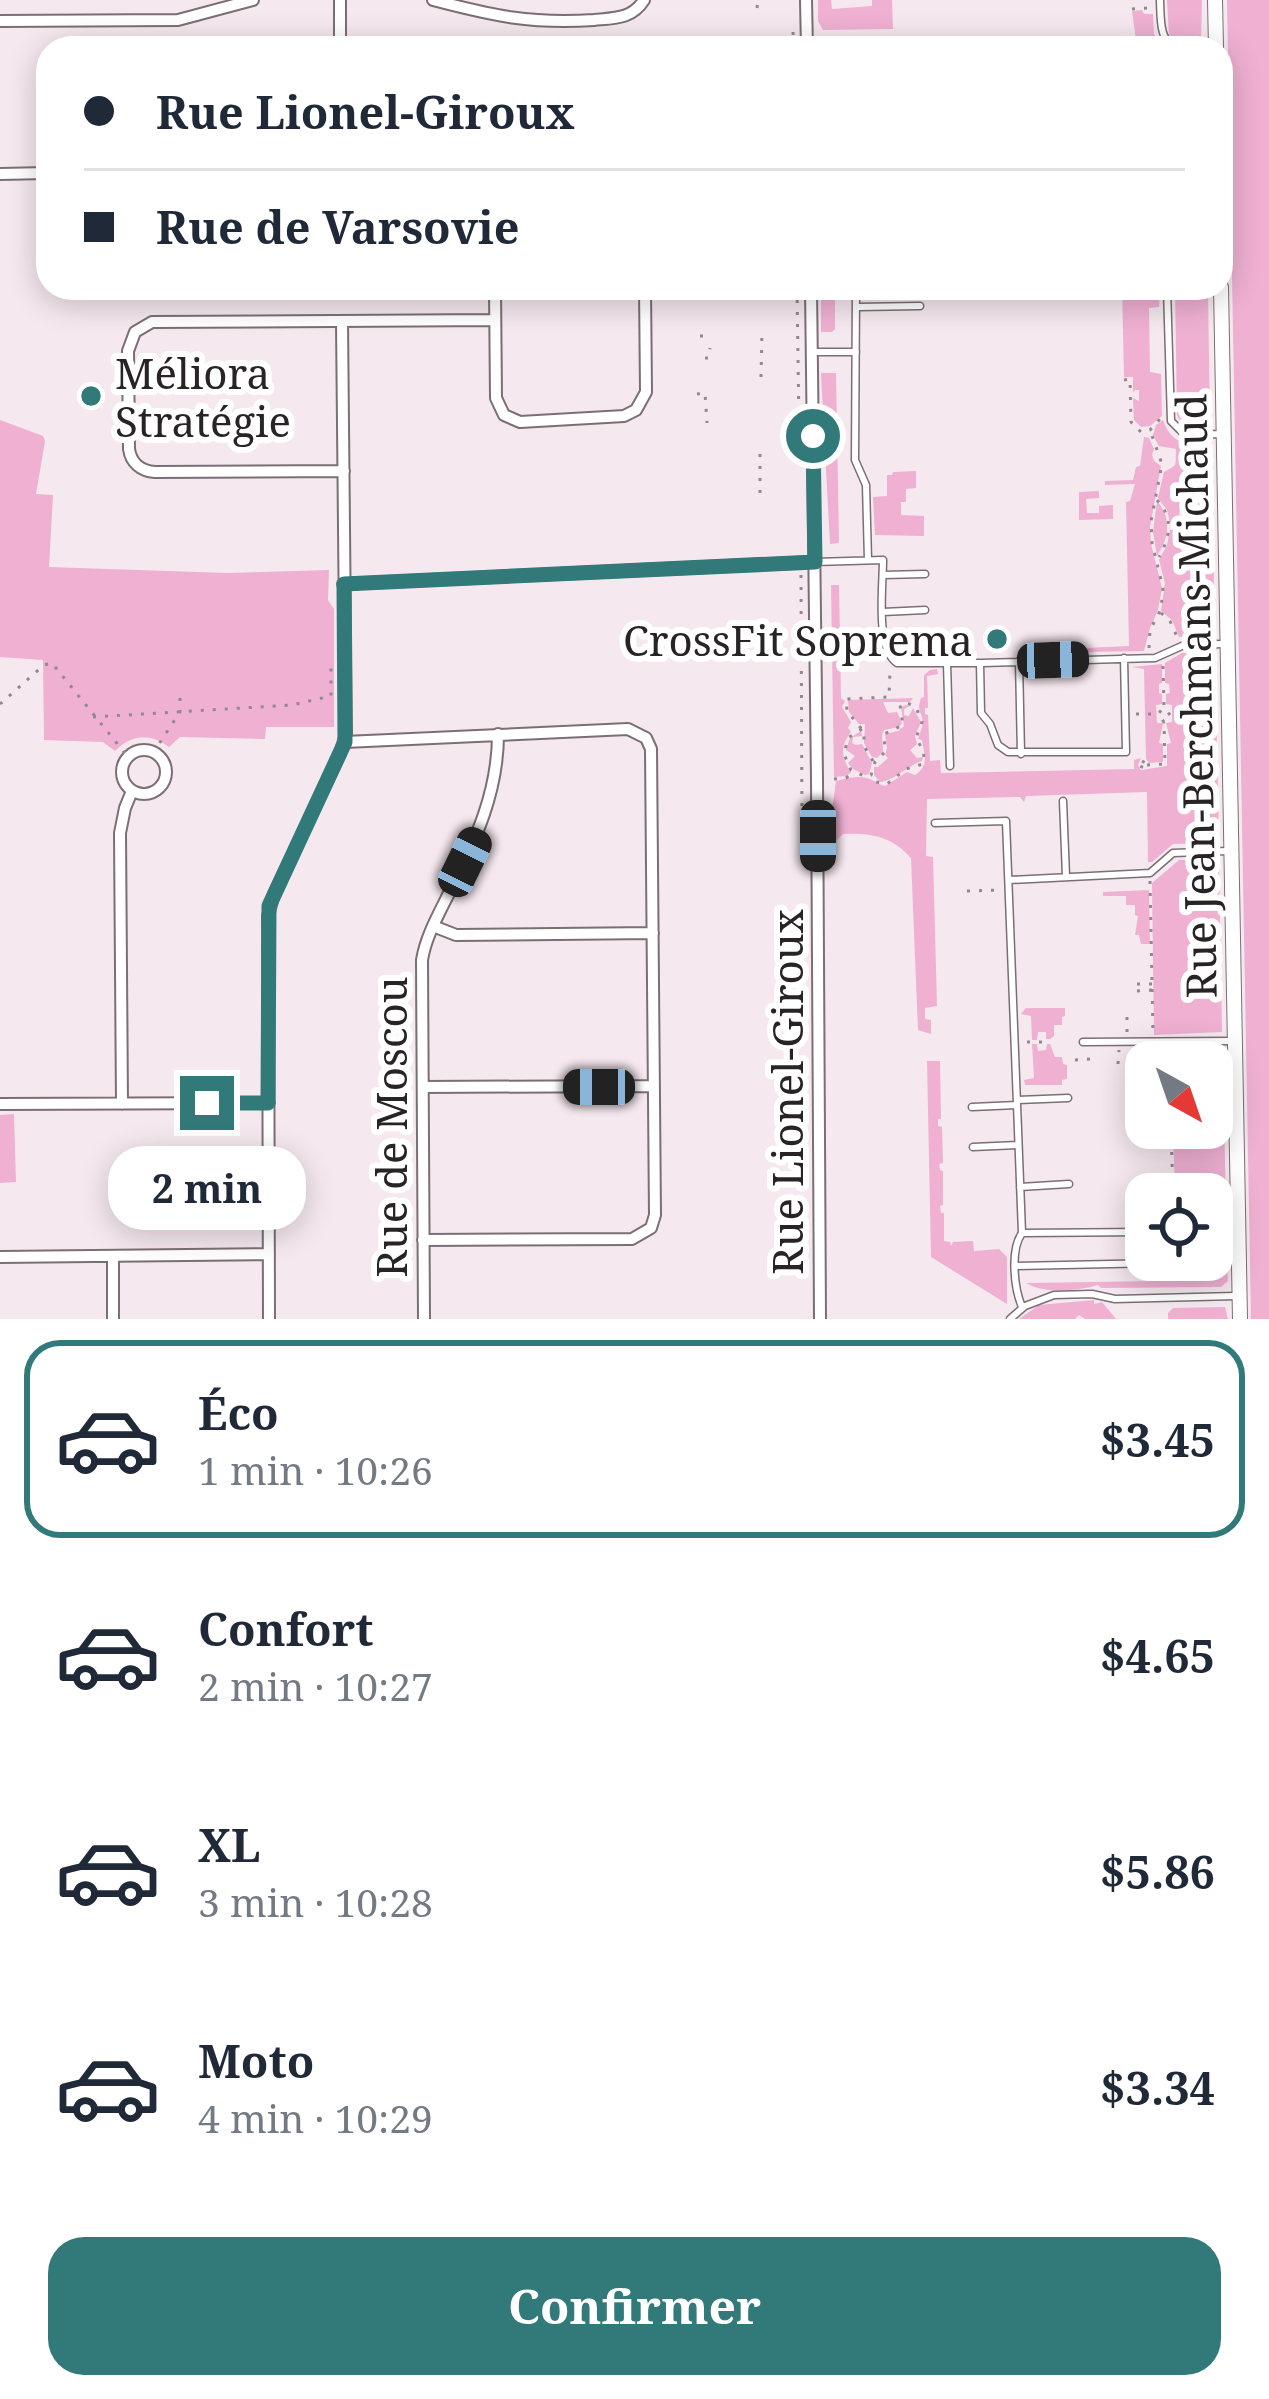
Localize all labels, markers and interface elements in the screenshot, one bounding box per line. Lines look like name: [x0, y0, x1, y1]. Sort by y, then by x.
text: Rue Lionel-Giroux: [156, 81, 575, 142]
text: Rue de Varsovie: [156, 196, 520, 257]
place label: Méliora Stratégie: [115, 344, 291, 449]
marker: Méliora Stratégie: [78, 383, 104, 409]
street label: Rue Jean-Berchmans-Michaud: [1161, 393, 1229, 999]
route start: [786, 409, 840, 463]
place label: CrossFit Soprema: [623, 611, 973, 668]
marker: CrossFit Soprema: [984, 626, 1010, 652]
car: [1016, 641, 1090, 679]
car: [800, 800, 836, 872]
car: [433, 822, 497, 902]
street label: Rue Lionel-Giroux: [758, 909, 815, 1275]
street label: Rue de Moscou: [362, 977, 419, 1277]
north arrow: [1125, 1041, 1233, 1149]
map controls: [1125, 1041, 1233, 1281]
car: [563, 1069, 635, 1105]
route end: [180, 1076, 234, 1130]
callout: 2 min: [108, 1145, 306, 1229]
text: 2 min: [152, 1161, 262, 1214]
button: locate: [1125, 1173, 1233, 1281]
text: Éco: [198, 1382, 279, 1443]
icon: car: [54, 1385, 162, 1493]
text: $3.45: [1100, 1409, 1215, 1470]
text: 1 min · 10:26: [198, 1443, 433, 1496]
text: Confort: [198, 1598, 373, 1659]
icon: car: [54, 1601, 162, 1709]
text: $4.65: [1100, 1625, 1215, 1686]
text: 2 min · 10:27: [198, 1659, 433, 1712]
text: XL: [198, 1814, 260, 1875]
icon: car: [54, 1817, 162, 1925]
text: $5.86: [1100, 1841, 1215, 1902]
text: 3 min · 10:28: [198, 1875, 433, 1928]
text: Moto: [198, 2030, 314, 2091]
icon: car: [54, 2033, 162, 2141]
text: $3.34: [1100, 2057, 1215, 2118]
text: 4 min · 10:29: [198, 2091, 433, 2144]
button: Confirmer: [48, 2237, 1221, 2375]

